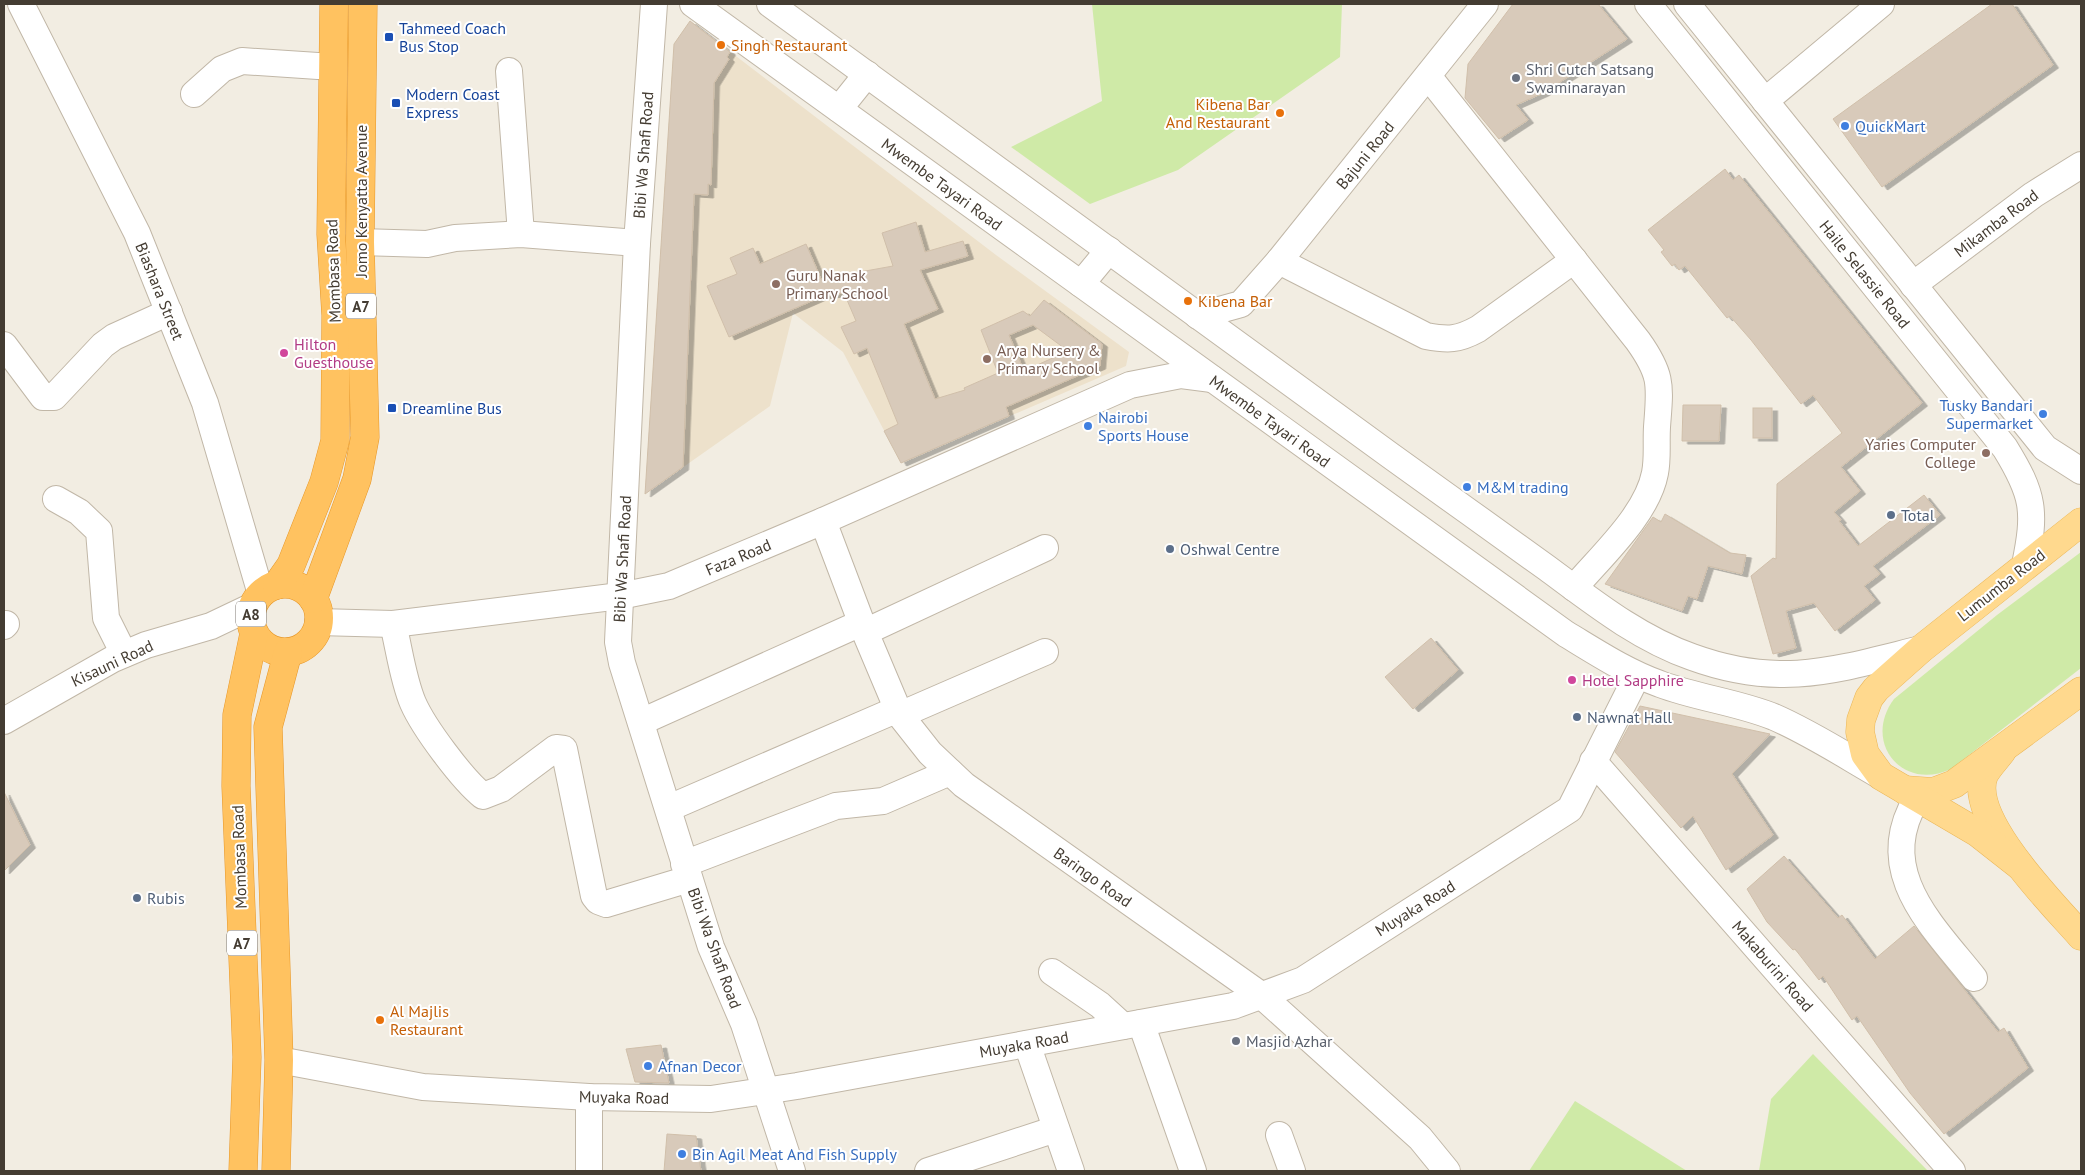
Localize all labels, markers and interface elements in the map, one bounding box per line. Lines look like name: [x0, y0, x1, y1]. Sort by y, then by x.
place label: Tahmeed Coach Bus Stop: [399, 18, 506, 56]
marker: Tahmeed Coach Bus Stop: [383, 31, 395, 43]
place label: Singh Restaurant: [731, 35, 848, 55]
marker: Singh Restaurant: [715, 39, 727, 51]
place label: Shri Cutch Satsang Swaminarayan: [1526, 59, 1654, 97]
marker: Shri Cutch Satsang Swaminarayan: [1510, 72, 1522, 84]
place label: Modern Coast Express: [406, 84, 500, 122]
street label: Bibi Wa Shafi Road: [629, 91, 657, 219]
place label: Kibena Bar And Restaurant: [1166, 94, 1271, 132]
marker: Modern Coast Express: [390, 97, 402, 109]
marker: Kibena Bar And Restaurant: [1274, 107, 1286, 119]
place label: QuickMart: [1855, 116, 1926, 136]
street label: Bajuni Road: [1332, 117, 1398, 193]
marker: QuickMart: [1839, 120, 1851, 132]
street label: Jomo Kenyatta Avenue: [351, 125, 371, 278]
street label: Mwembe Tayari Road: [878, 133, 1006, 235]
street label: Mikamba Road: [1950, 185, 2042, 261]
street label: Haile Selassie Road: [1815, 216, 1915, 332]
street label: Mombasa Road: [321, 219, 345, 323]
street label: Biashara Street: [131, 239, 189, 343]
place label: Guru Nanak Primary School: [786, 265, 888, 303]
marker: Guru Nanak Primary School: [770, 278, 782, 290]
place label: Kibena Bar: [1198, 291, 1273, 311]
road number: A7: [346, 294, 376, 318]
marker: Kibena Bar: [1182, 295, 1194, 307]
place label: Hilton Guesthouse: [294, 334, 374, 372]
place label: Arya Nursery & Primary School: [997, 340, 1101, 378]
marker: Hilton Guesthouse: [278, 347, 290, 359]
marker: Arya Nursery & Primary School: [981, 353, 993, 365]
street label: Mwembe Tayari Road: [1206, 370, 1334, 472]
place label: Tusky Bandari Supermarket: [1939, 395, 2034, 433]
place label: Dreamline Bus: [402, 398, 502, 418]
marker: Dreamline Bus: [386, 402, 398, 414]
place label: Nairobi Sports House: [1098, 407, 1189, 445]
marker: Tusky Bandari Supermarket: [2037, 408, 2049, 420]
marker: Nairobi Sports House: [1082, 420, 1094, 432]
place label: Yaries Computer College: [1865, 434, 1977, 472]
marker: Yaries Computer College: [1980, 447, 1992, 459]
place label: M&M trading: [1477, 477, 1569, 497]
marker: M&M trading: [1461, 481, 1473, 493]
street label: Bibi Wa Shafi Road: [609, 495, 635, 623]
place label: Total: [1901, 505, 1935, 525]
marker: Total: [1885, 509, 1897, 521]
street label: Faza Road: [702, 534, 774, 580]
place label: Oshwal Centre: [1180, 539, 1280, 559]
marker: Oshwal Centre: [1164, 543, 1176, 555]
street label: Lumumba Road: [1953, 545, 2049, 625]
road number: A8: [236, 602, 266, 626]
street label: Kisauni Road: [68, 635, 156, 691]
place label: Hotel Sapphire: [1582, 670, 1684, 690]
marker: Hotel Sapphire: [1566, 674, 1578, 686]
place label: Nawnat Hall: [1587, 707, 1672, 727]
marker: Nawnat Hall: [1571, 711, 1583, 723]
street label: Mombasa Road: [227, 805, 251, 909]
street label: Baringo Road: [1050, 843, 1136, 911]
street label: Muyaka Road: [1371, 876, 1459, 940]
street label: Bibi Wa Shafi Road: [684, 885, 746, 1011]
place label: Rubis: [147, 888, 185, 908]
marker: Rubis: [131, 892, 143, 904]
street label: Makaburini Road: [1728, 916, 1818, 1016]
road number: A7: [227, 930, 257, 956]
place label: Al Majlis Restaurant: [390, 1001, 464, 1039]
marker: Al Majlis Restaurant: [374, 1014, 386, 1026]
street label: Muyaka Road: [978, 1026, 1070, 1062]
place label: Masjid Azhar: [1246, 1031, 1333, 1051]
marker: Masjid Azhar: [1230, 1035, 1242, 1047]
place label: Afnan Decor: [658, 1056, 742, 1076]
marker: Afnan Decor: [642, 1060, 654, 1072]
street label: Muyaka Road: [579, 1086, 669, 1108]
place label: Bin Agil Meat And Fish Supply: [692, 1144, 897, 1164]
marker: Bin Agil Meat And Fish Supply: [676, 1148, 688, 1160]

